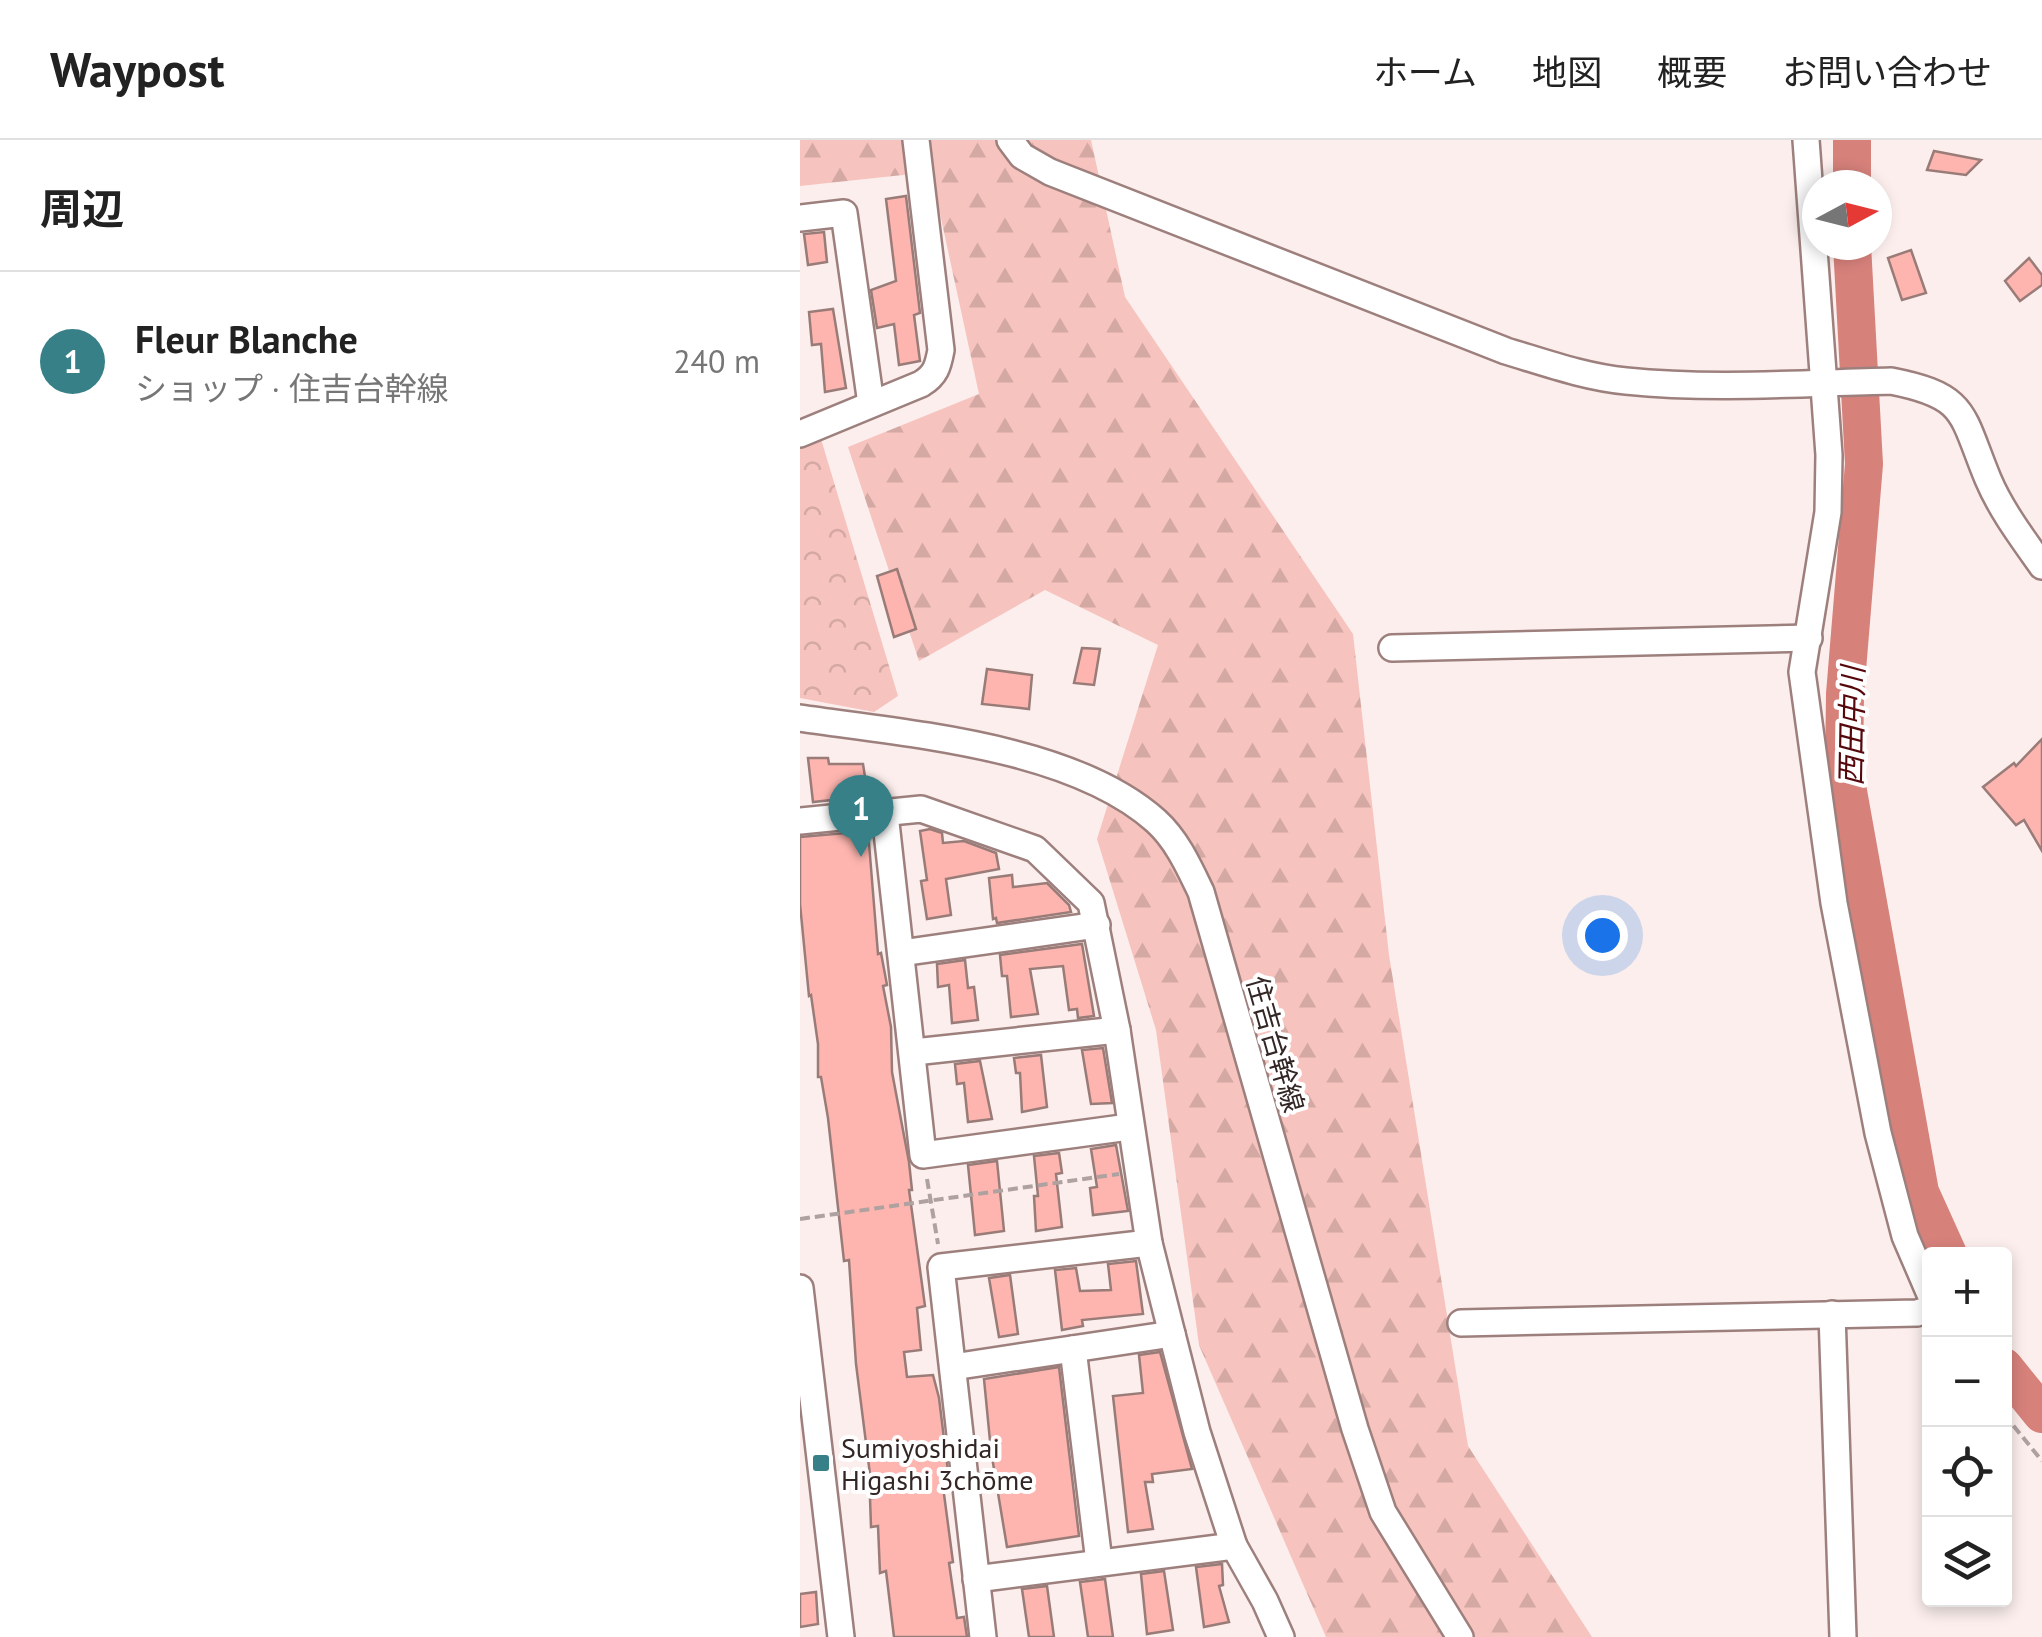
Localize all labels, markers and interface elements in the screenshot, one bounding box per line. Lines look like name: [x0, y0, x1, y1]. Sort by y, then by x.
text: Waypost: [50, 38, 225, 100]
text: ホーム: [1373, 49, 1477, 95]
text: 地図: [1532, 49, 1602, 95]
text: 概要: [1657, 49, 1727, 95]
text: お問い合わせ: [1782, 49, 1992, 95]
north arrow: [1802, 170, 1892, 260]
text: 周辺: [40, 181, 124, 236]
text: Fleur Blanche: [135, 314, 358, 363]
text: 1: [63, 340, 82, 382]
text: 240 m: [673, 340, 760, 382]
text: ショップ · 住吉台幹線: [135, 367, 449, 409]
water label: 西田中川: [1830, 663, 1872, 786]
pin: 1: [828, 774, 894, 857]
your location: [1577, 910, 1628, 961]
street label: 住吉台幹線: [1239, 972, 1313, 1116]
map controls: [1922, 1247, 2012, 1607]
button: +: [1922, 1247, 2012, 1337]
button: −: [1922, 1337, 2012, 1427]
button: locate: [1922, 1427, 2012, 1517]
place label: Sumiyoshidai Higashi 3chōme: [841, 1429, 1034, 1498]
marker: Sumiyoshidai Higashi 3chōme: [810, 1452, 832, 1474]
button: layers: [1922, 1517, 2012, 1607]

